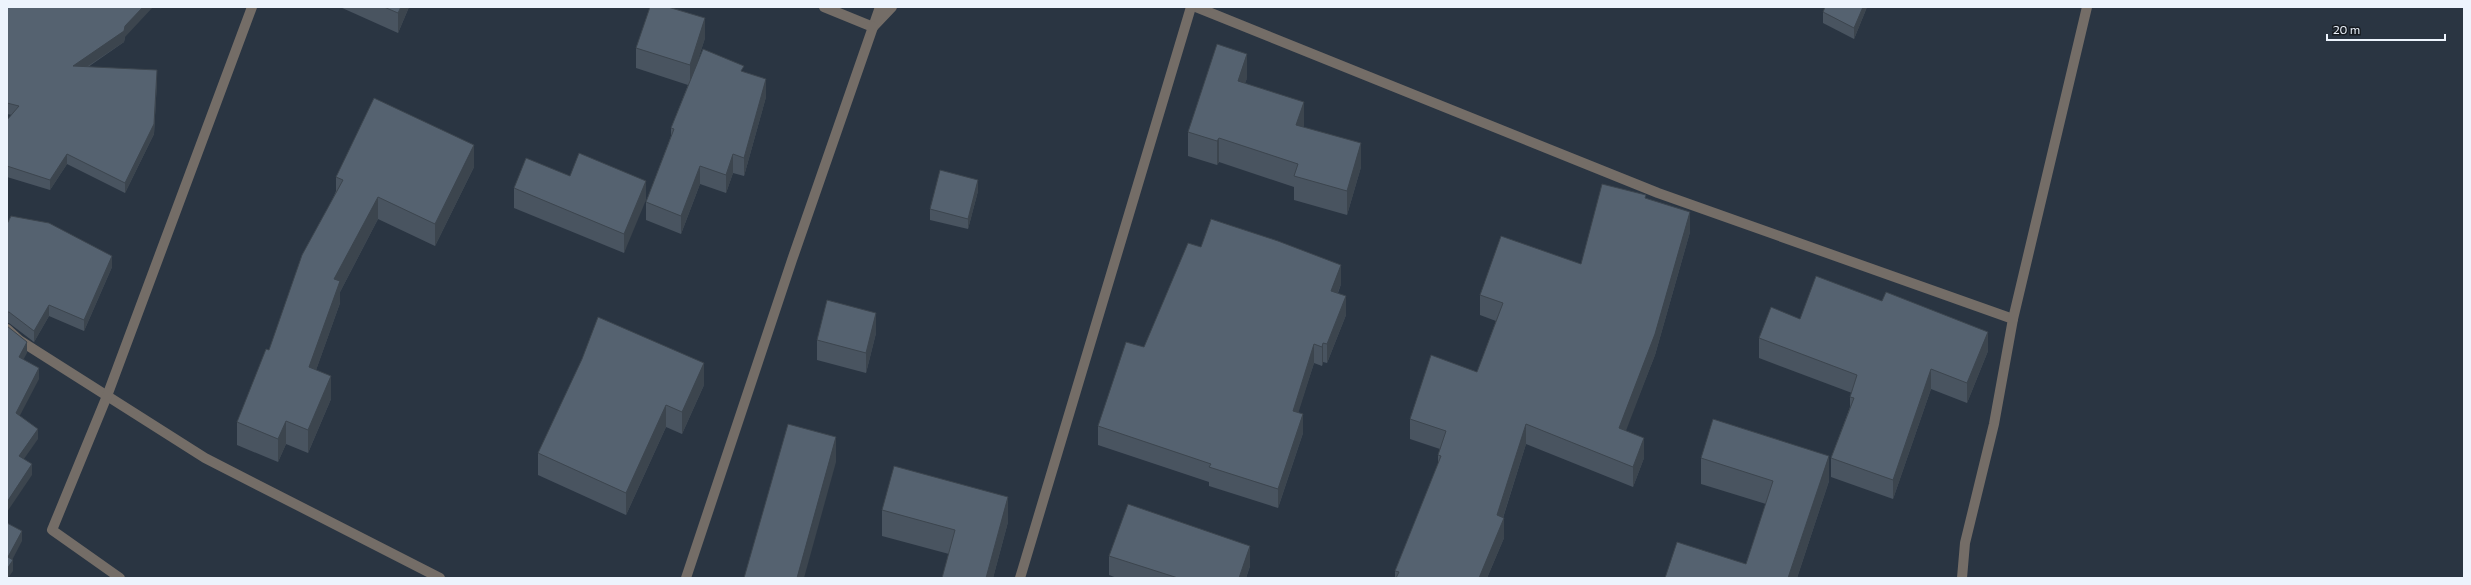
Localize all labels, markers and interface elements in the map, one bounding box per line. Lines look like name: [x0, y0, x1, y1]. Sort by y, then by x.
scale bar: [2327, 16, 2445, 42]
text: 20 m: [2333, 22, 2360, 36]

